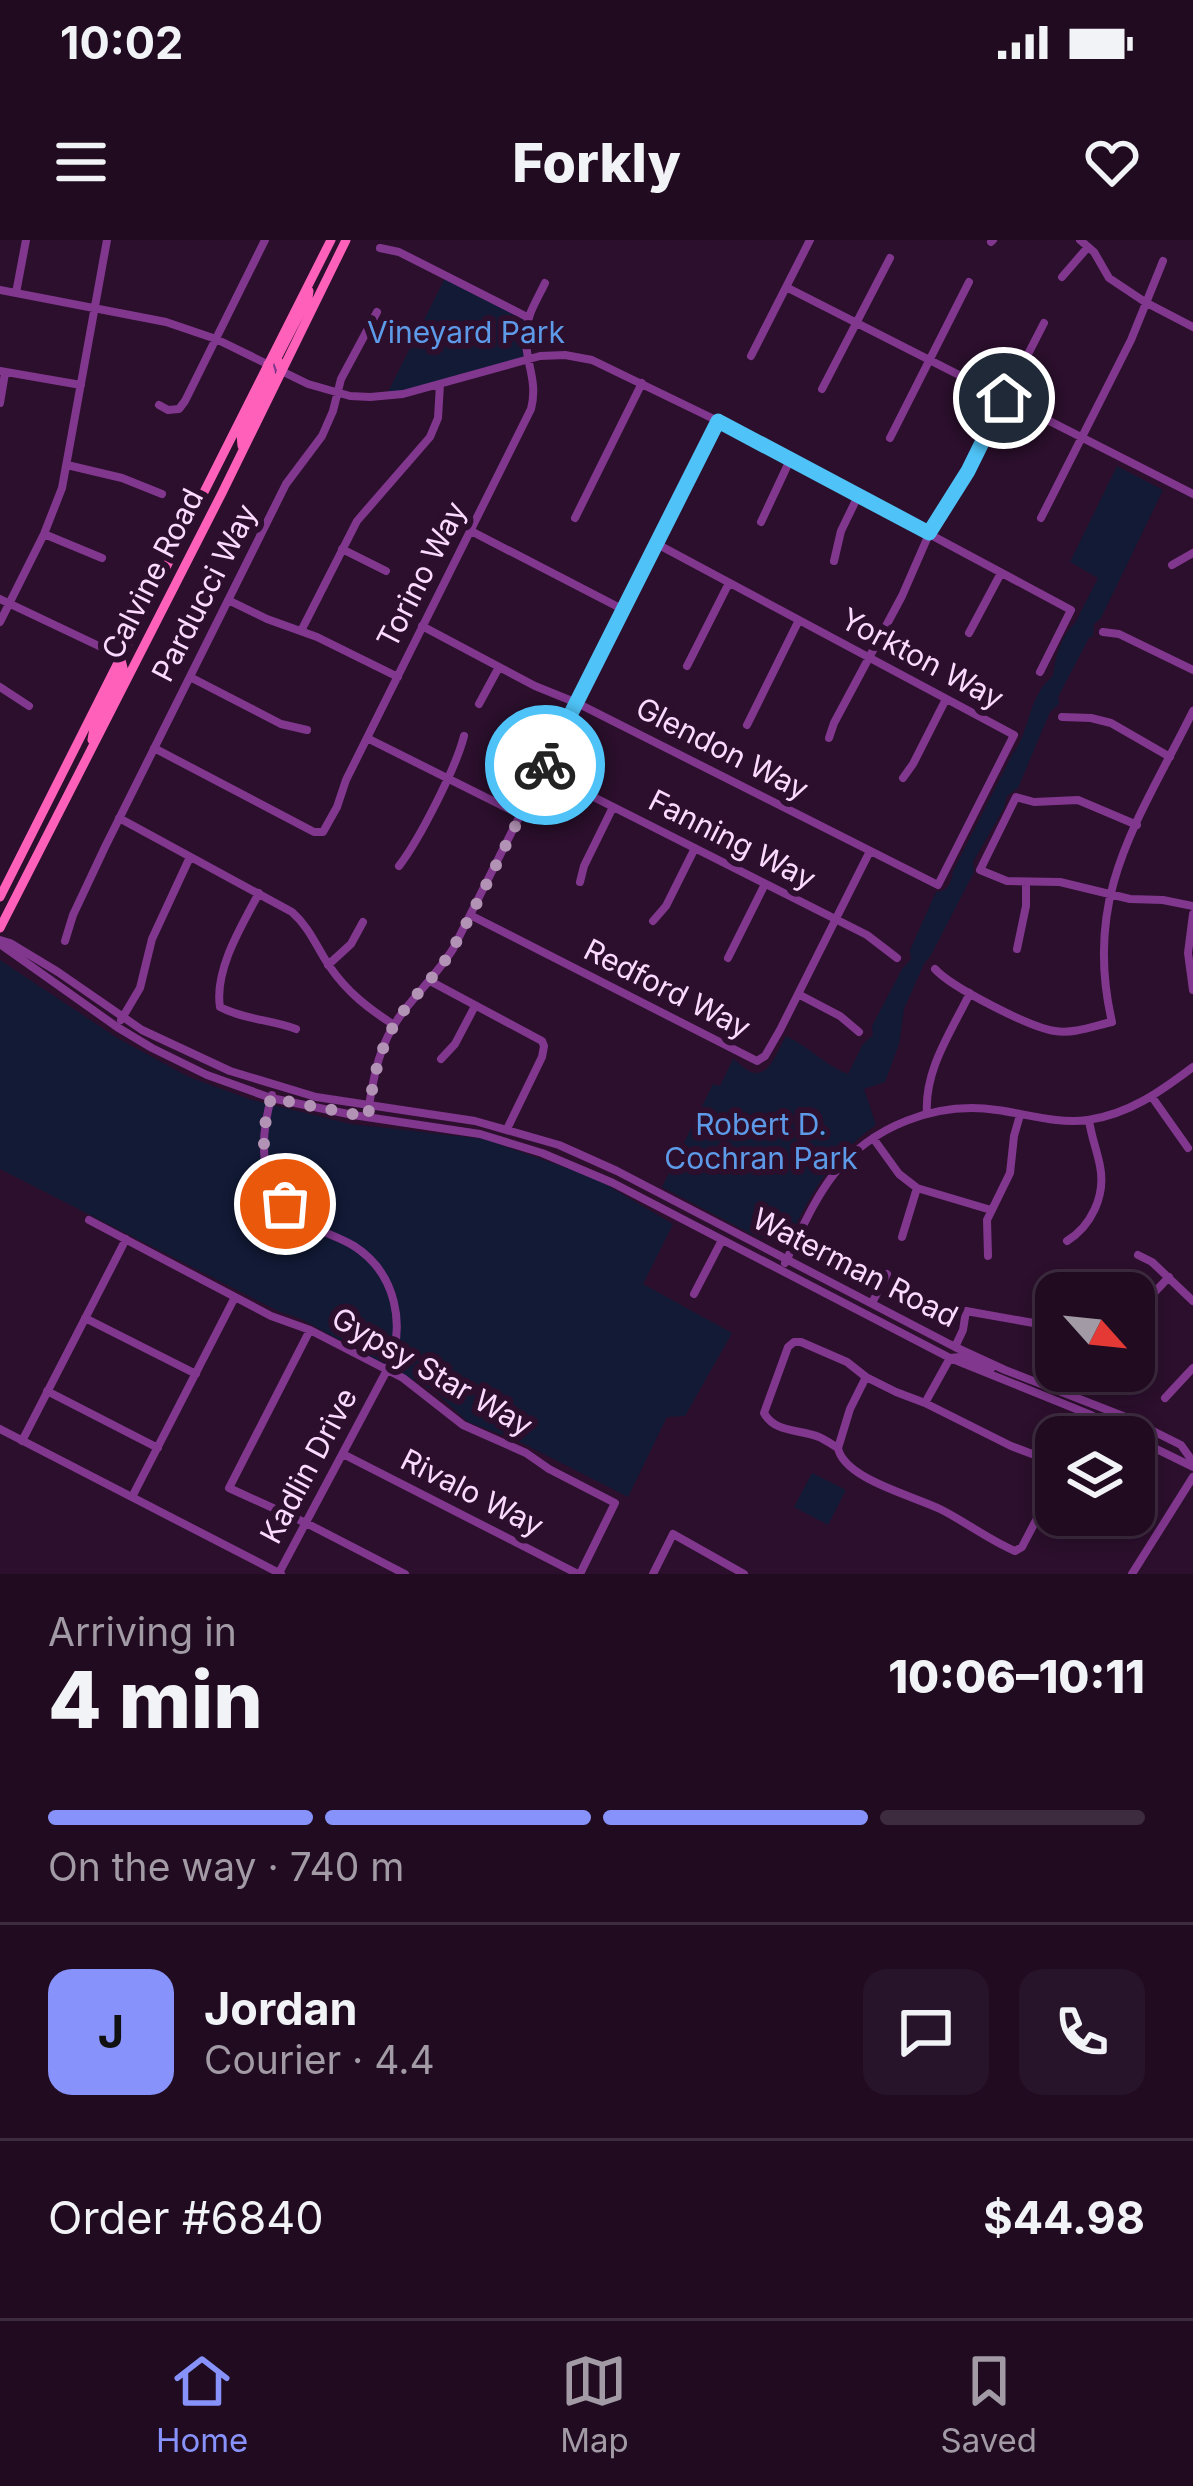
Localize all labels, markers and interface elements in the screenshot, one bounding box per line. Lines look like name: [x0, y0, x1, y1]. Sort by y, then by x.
text: 10:02: [60, 15, 183, 70]
icon: menu: [48, 129, 114, 195]
icon: heart: [1079, 129, 1145, 195]
text: Forkly: [512, 130, 681, 195]
park label: Vineyard Park: [367, 314, 566, 350]
pin: [953, 347, 1055, 449]
icon: home: [971, 365, 1037, 431]
street label: Calvine Road: [94, 482, 210, 665]
street label: Torino Way: [369, 495, 473, 654]
street label: Parducci Way: [144, 498, 264, 687]
street label: Yorkton Way: [835, 600, 1010, 716]
street label: Glendon Way: [630, 689, 815, 807]
courier: [485, 705, 605, 825]
icon: bike: [512, 732, 578, 798]
street label: Fanning Way: [643, 782, 822, 897]
street label: Redford Way: [578, 931, 757, 1045]
park label: Robert D. Cochran Park: [664, 1106, 858, 1176]
pin: [234, 1153, 336, 1255]
icon: bag: [252, 1171, 318, 1237]
street label: Waterman Road: [747, 1200, 964, 1334]
north arrow: [1035, 1272, 1155, 1392]
map controls: [1035, 1272, 1155, 1536]
street label: Gypsy Star Way: [326, 1299, 539, 1443]
street label: Kadlin Drive: [252, 1382, 364, 1549]
button: layers: [1035, 1416, 1155, 1536]
street label: Rivalo Way: [395, 1441, 550, 1543]
text: Arriving in: [48, 1608, 237, 1655]
text: 10:06–10:11: [888, 1649, 1145, 1704]
text: 4 min: [48, 1652, 263, 1747]
text: On the way · 740 m: [48, 1843, 404, 1890]
button: chat: [863, 1969, 989, 2095]
button: phone: [1019, 1969, 1145, 2095]
text: Jordan: [204, 1981, 358, 2036]
text: J: [98, 2004, 124, 2059]
text: Courier · 4.4: [204, 2036, 435, 2083]
text: Order #6840: [48, 2190, 324, 2245]
text: $44.98: [983, 2190, 1145, 2245]
tab: Home: [156, 2348, 248, 2460]
tab: Map: [560, 2348, 629, 2460]
tab: Saved: [941, 2348, 1037, 2460]

